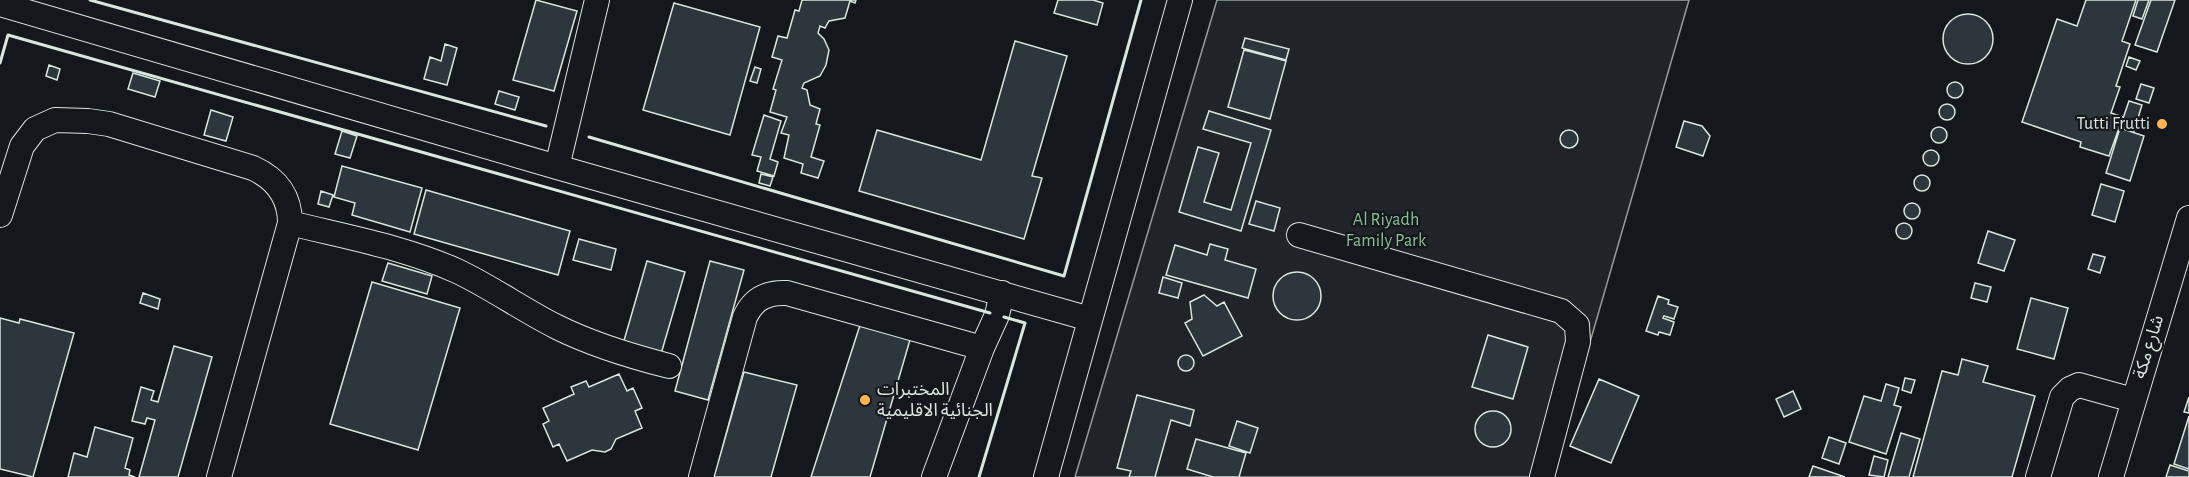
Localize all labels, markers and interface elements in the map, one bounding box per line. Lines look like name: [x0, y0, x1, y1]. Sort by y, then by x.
place label: Tutti Frutti: [2077, 115, 2150, 133]
marker: Tutti Frutti: [2155, 117, 2169, 131]
park label: Al Riyadh Family Park: [1346, 211, 1427, 250]
street label: شارع مكة: [2131, 313, 2171, 382]
place label: المختبرات الجنائية الاقليمية: [877, 381, 993, 420]
marker: المختبرات الجنائية الاقليمية: [858, 393, 872, 407]

